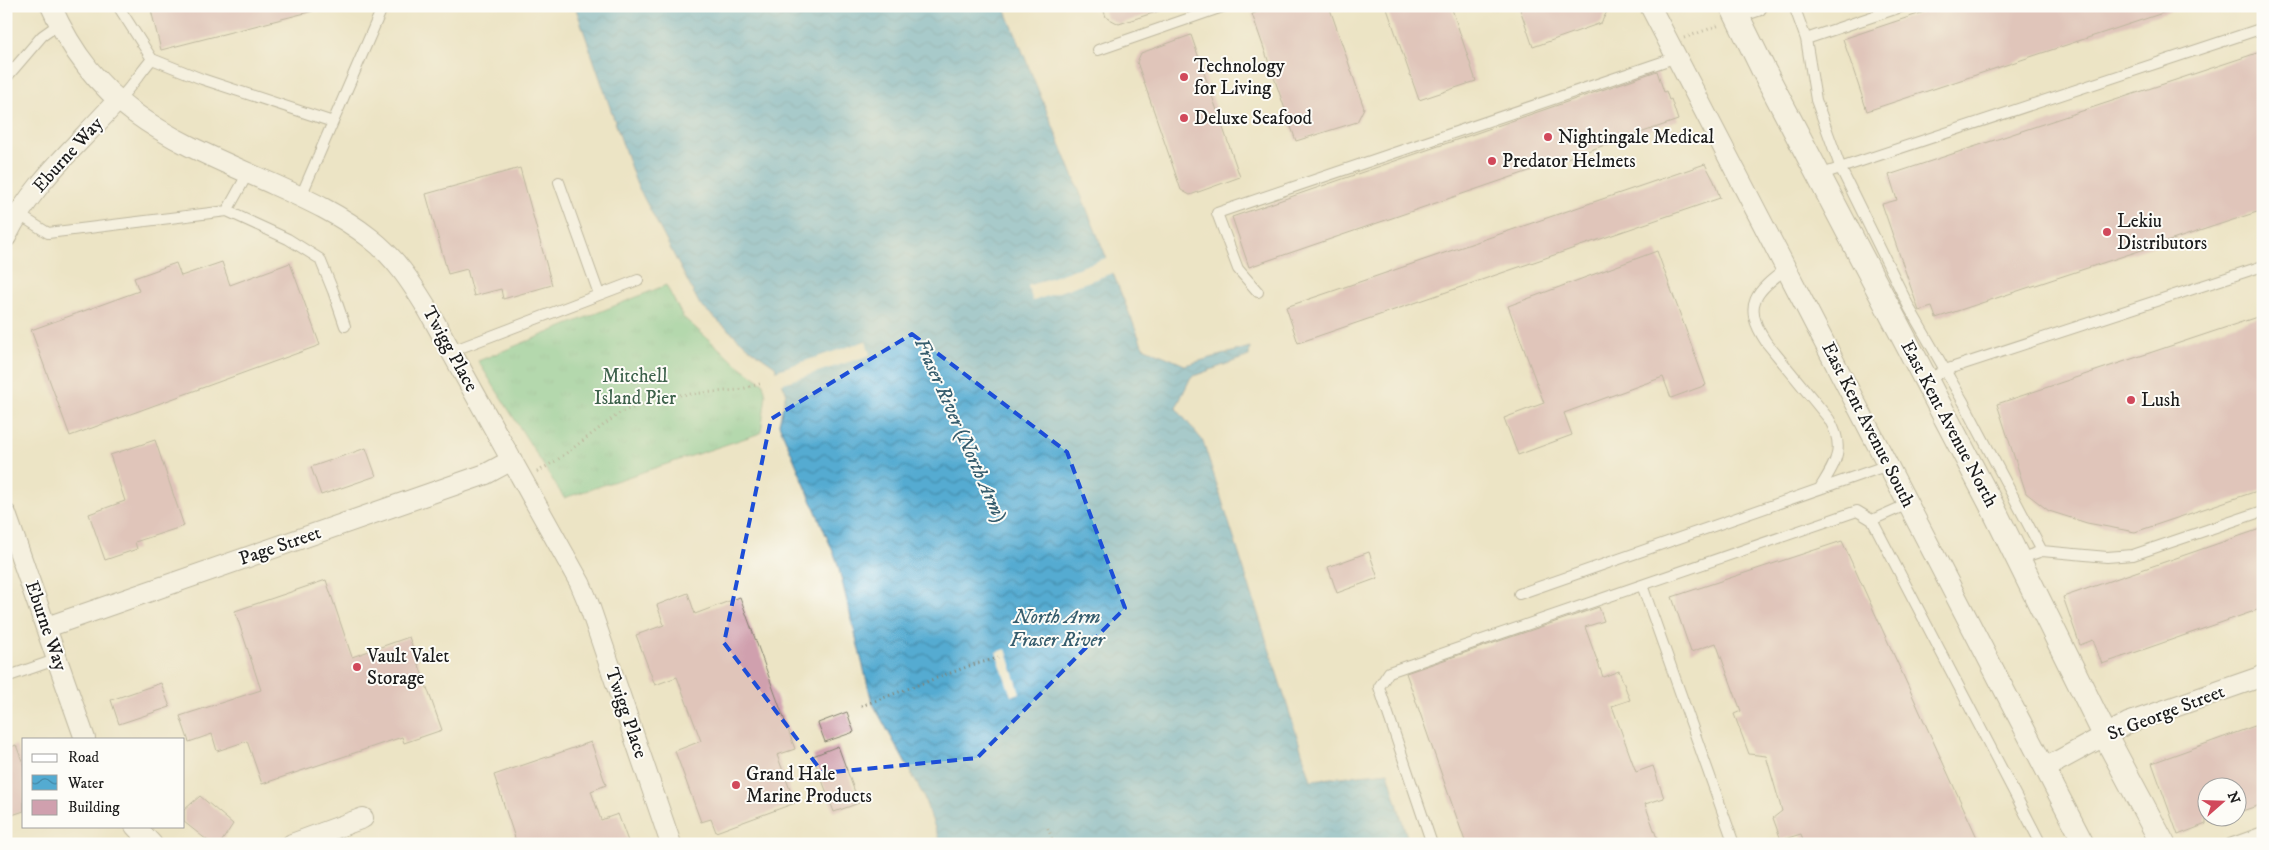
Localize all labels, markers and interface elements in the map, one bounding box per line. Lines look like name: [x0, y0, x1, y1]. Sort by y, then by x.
place label: Technology for Living: [1194, 55, 1286, 100]
marker: Technology for Living: [1178, 71, 1190, 83]
place label: Deluxe Seafood: [1194, 107, 1312, 130]
street label: Eburne Way: [28, 112, 109, 197]
marker: Deluxe Seafood: [1178, 112, 1190, 124]
place label: Nightingale Medical: [1558, 126, 1715, 149]
marker: Nightingale Medical: [1542, 131, 1554, 143]
place label: Predator Helmets: [1502, 150, 1636, 173]
marker: Predator Helmets: [1486, 155, 1498, 167]
place label: Lekiu Distributors: [2117, 210, 2207, 255]
marker: Lekiu Distributors: [2101, 226, 2113, 238]
street label: Twigg Place: [417, 302, 483, 396]
water label: Fraser River (North Arm): [908, 334, 1012, 526]
street label: East Kent Avenue North: [1895, 337, 2003, 511]
street label: East Kent Avenue South: [1816, 339, 1920, 511]
park label: Mitchell Island Pier: [594, 365, 676, 410]
place label: Lush: [2141, 389, 2180, 412]
marker: Lush: [2125, 394, 2137, 406]
street label: Page Street: [236, 521, 324, 571]
street label: Eburne Way: [20, 578, 72, 675]
water label: North Arm Fraser River: [1010, 605, 1106, 653]
place label: Vault Valet Storage: [366, 645, 449, 690]
marker: Vault Valet Storage: [351, 661, 363, 673]
street label: Twigg Place: [600, 665, 652, 761]
street label: St George Street: [2104, 680, 2228, 746]
legend: [22, 738, 185, 828]
text: Road: [68, 748, 100, 767]
place label: Grand Hale Marine Products: [746, 763, 872, 808]
text: Water: [67, 774, 104, 793]
north arrow: [2196, 778, 2246, 828]
marker: Grand Hale Marine Products: [730, 779, 742, 791]
text: N: [2223, 789, 2244, 807]
text: Building: [68, 798, 120, 817]

